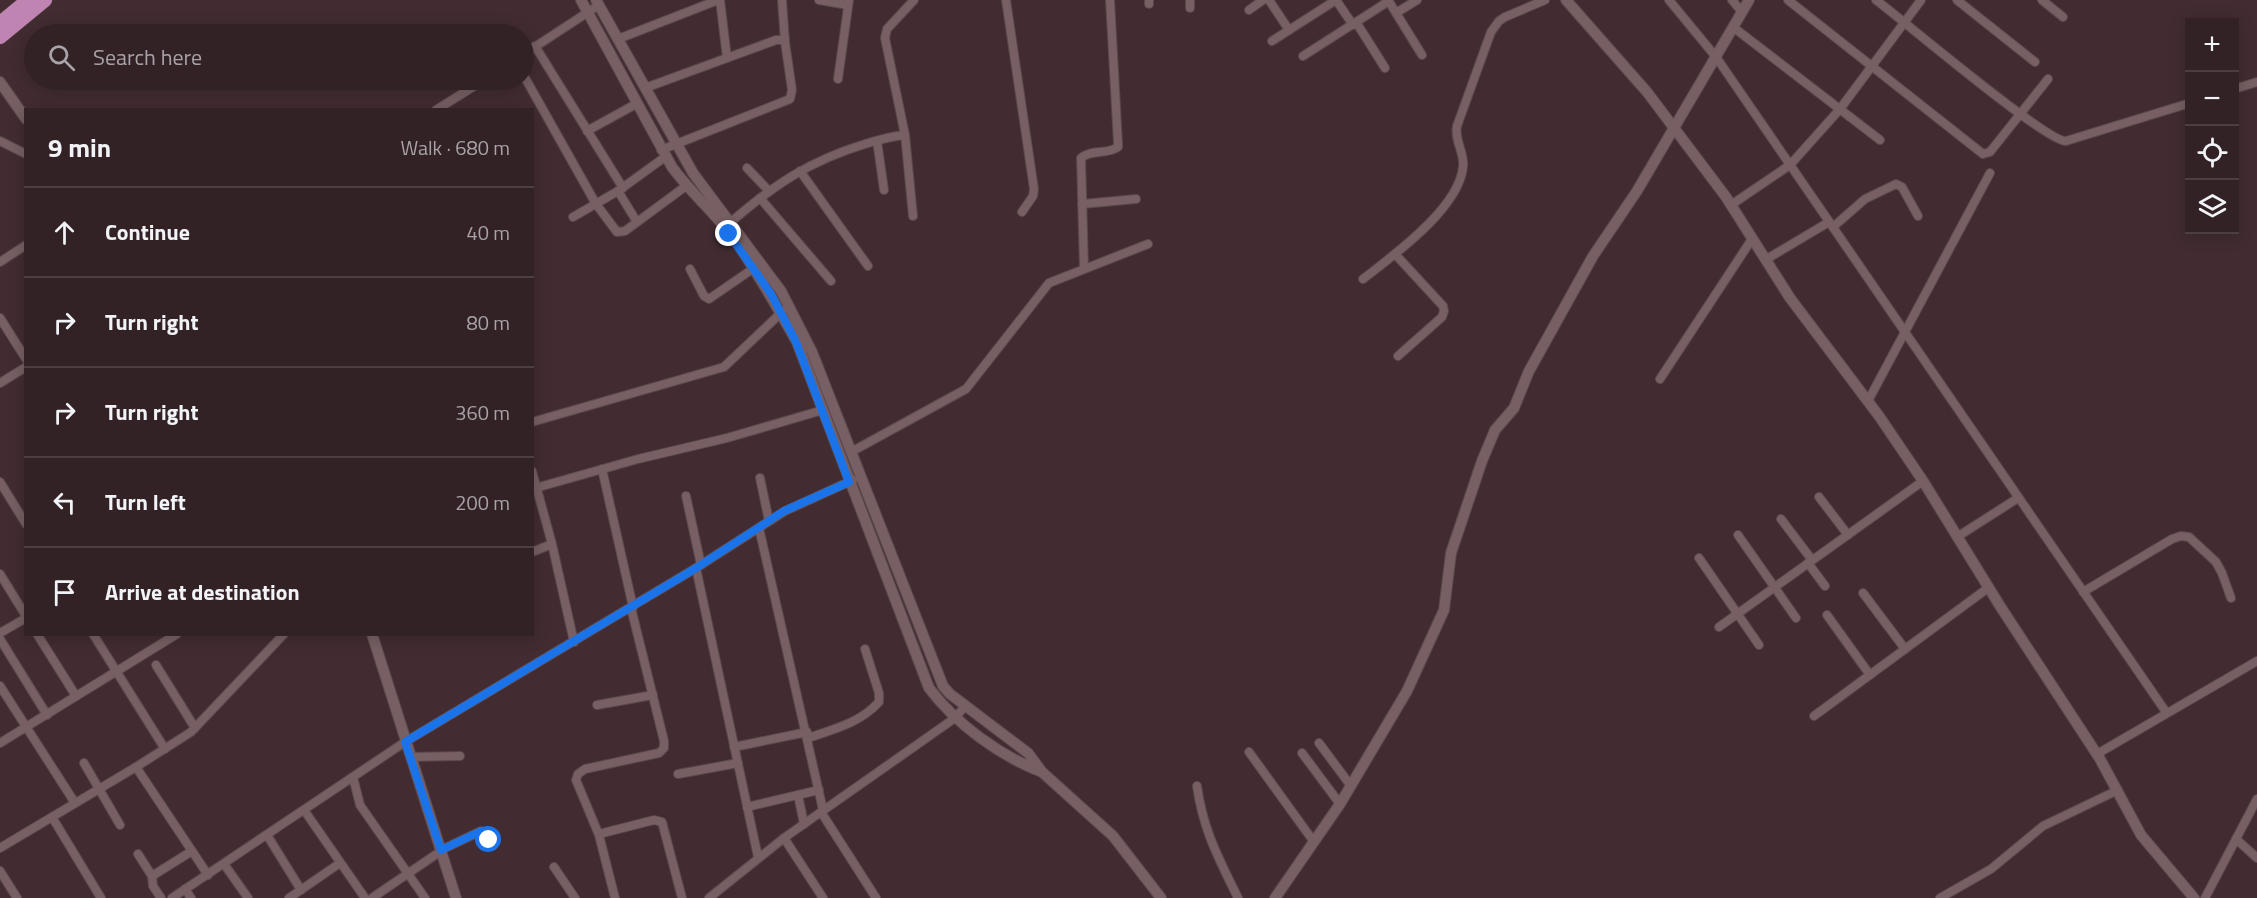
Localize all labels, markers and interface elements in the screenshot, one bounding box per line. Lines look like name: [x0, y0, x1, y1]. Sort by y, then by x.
map controls: [2185, 18, 2239, 234]
button: +: [2185, 18, 2239, 72]
search box: [24, 24, 534, 90]
text: Search here: [93, 40, 202, 74]
icon: search: [45, 41, 78, 74]
button: −: [2185, 72, 2239, 126]
button: locate: [2185, 126, 2239, 180]
text: 9 min: [48, 128, 111, 167]
text: Walk · 680 m: [401, 132, 510, 163]
button: layers: [2185, 180, 2239, 234]
text: Continue: [105, 215, 190, 249]
icon: ahead: [48, 216, 81, 249]
text: 40 m: [466, 217, 510, 248]
route end: [715, 220, 741, 246]
text: Turn right: [105, 305, 199, 339]
icon: right: [48, 306, 81, 339]
text: 80 m: [466, 307, 510, 338]
text: Turn right: [105, 395, 199, 429]
icon: right: [48, 396, 81, 429]
text: 360 m: [455, 397, 510, 428]
text: Turn left: [105, 485, 186, 519]
icon: left: [48, 486, 81, 519]
text: 200 m: [455, 487, 510, 518]
text: Arrive at destination: [105, 575, 300, 609]
icon: arrive: [48, 576, 81, 609]
route start: [475, 826, 501, 852]

